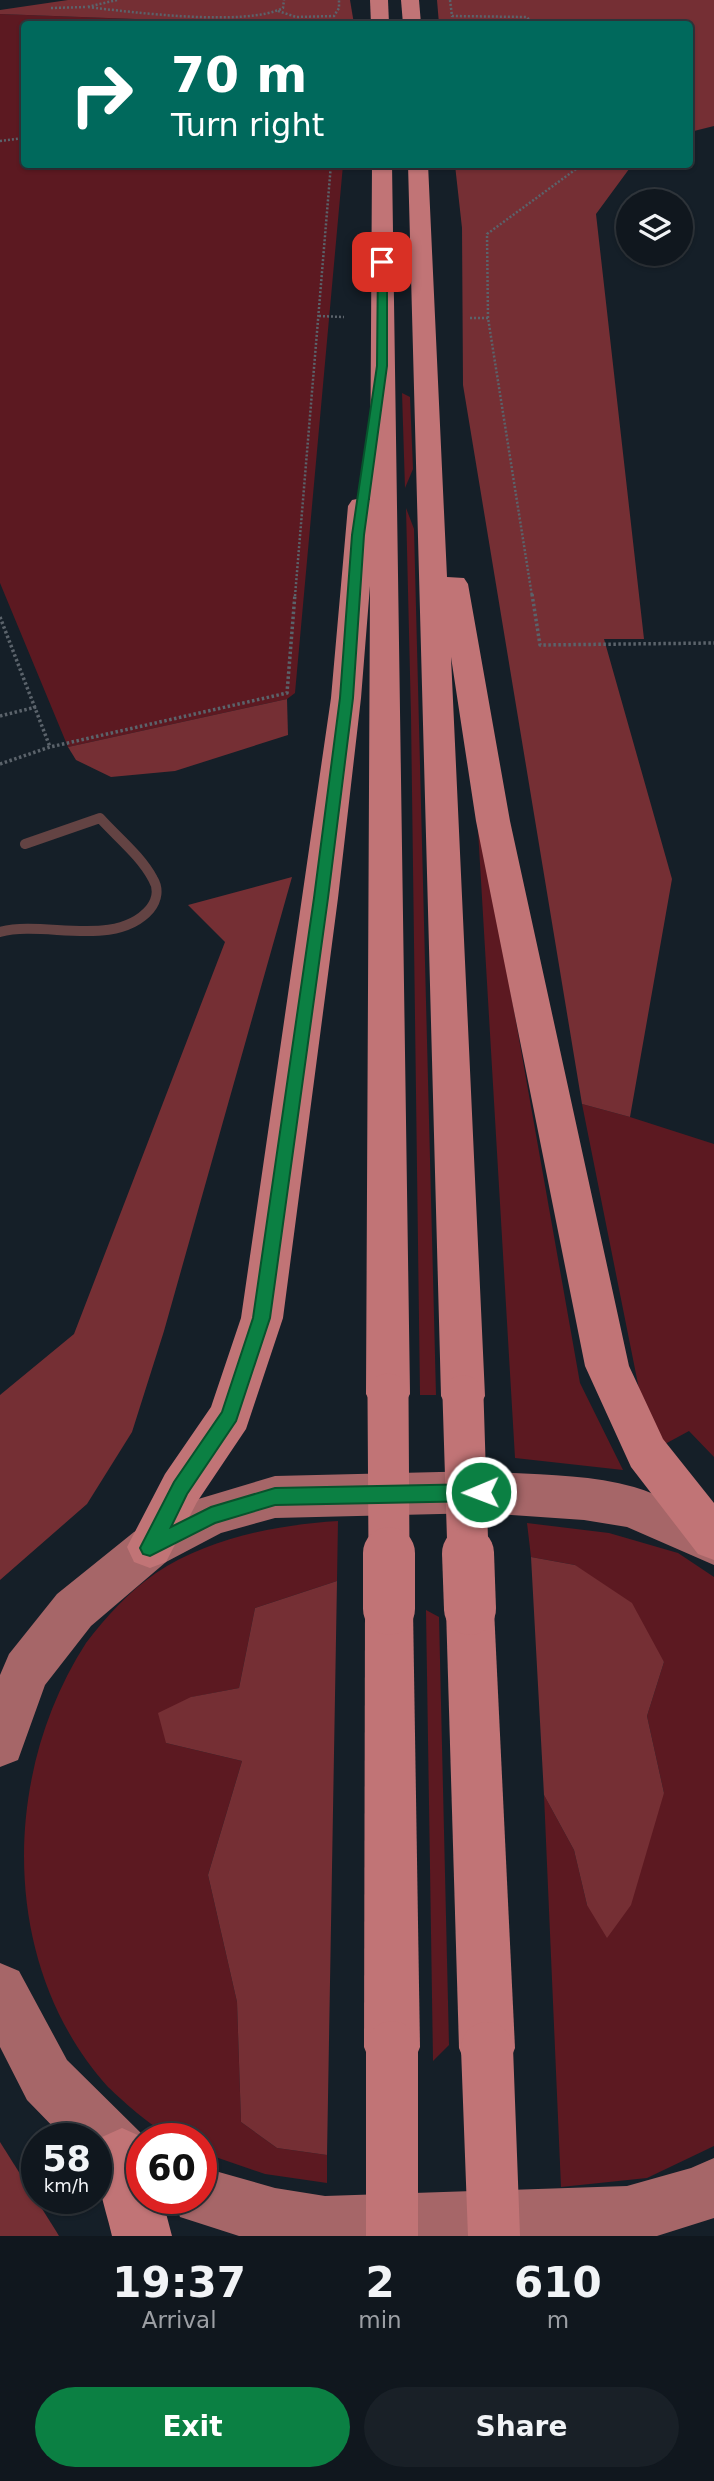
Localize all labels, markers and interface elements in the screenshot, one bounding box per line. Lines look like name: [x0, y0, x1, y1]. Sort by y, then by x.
text: 70 m: [171, 47, 307, 104]
icon: right: [56, 49, 147, 140]
text: Turn right: [171, 106, 324, 144]
map controls: [616, 189, 693, 266]
button: layers: [616, 189, 693, 266]
pin: [352, 232, 412, 292]
icon: arrive: [363, 243, 401, 281]
position arrow: [444, 1455, 518, 1529]
speed limit sign: 60: [126, 2123, 217, 2214]
text: 58: [42, 2139, 91, 2179]
text: km/h: [44, 2175, 89, 2196]
text: 19:37: [112, 2258, 246, 2307]
text: 2: [365, 2258, 395, 2307]
text: 610: [514, 2258, 602, 2307]
text: Arrival: [142, 2307, 217, 2333]
text: min: [358, 2307, 402, 2333]
text: m: [547, 2307, 569, 2333]
button: Exit: [35, 2387, 350, 2467]
button: Share: [364, 2387, 679, 2467]

